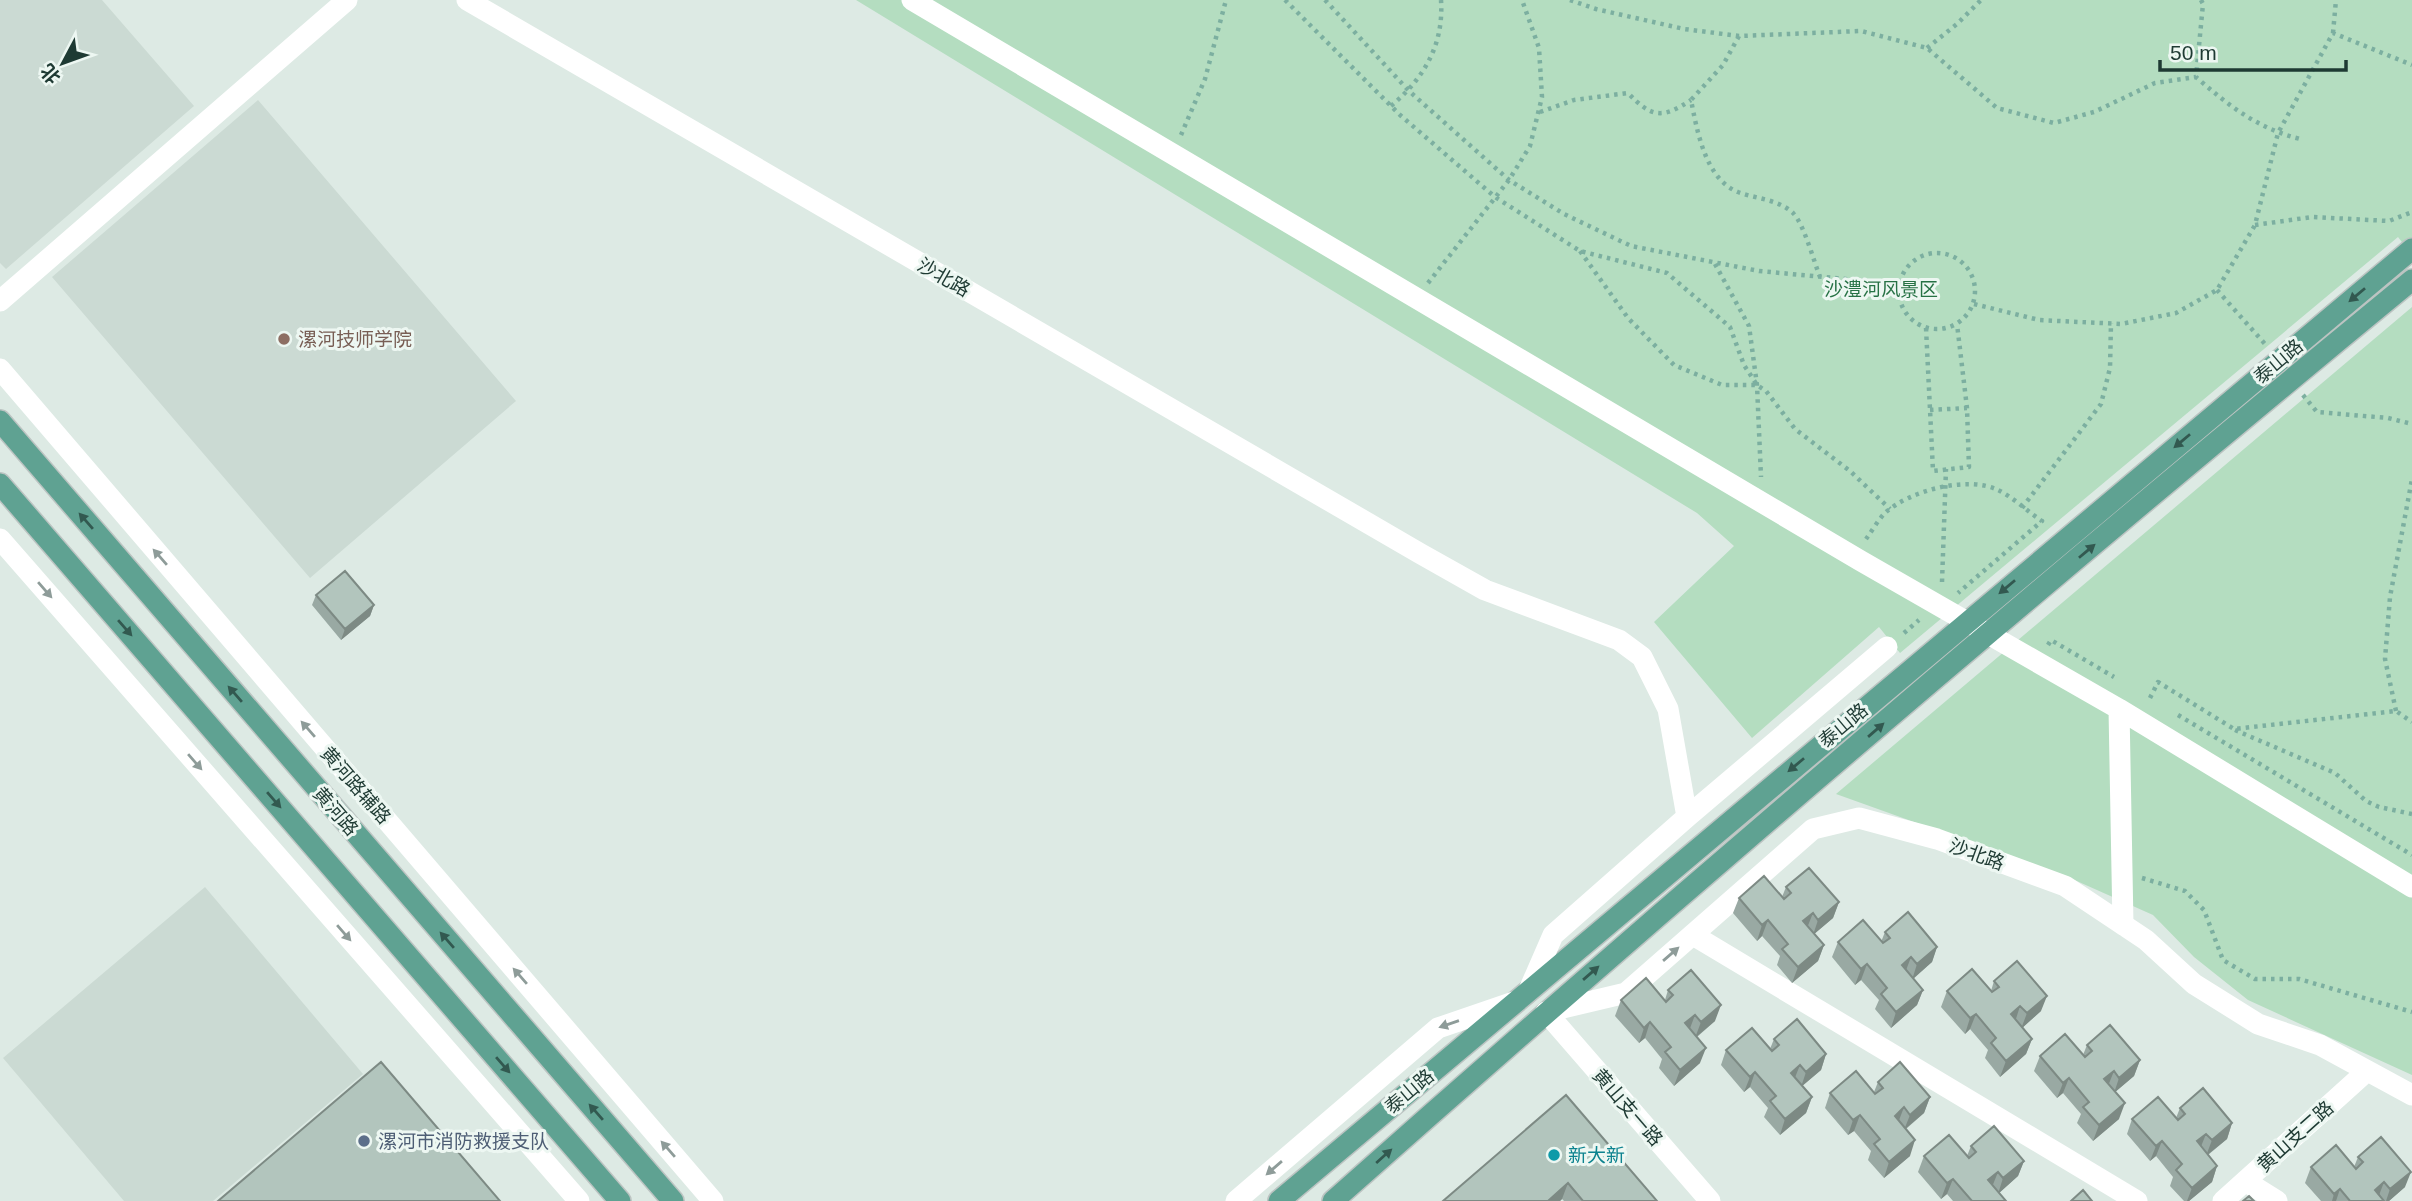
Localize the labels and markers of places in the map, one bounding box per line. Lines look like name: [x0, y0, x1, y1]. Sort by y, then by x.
place label: 漯河技师学院: [298, 329, 412, 350]
marker: 漯河技师学院: [276, 331, 292, 347]
place label: 漯河市消防救援支队: [378, 1131, 549, 1152]
marker: 漯河市消防救援支队: [356, 1133, 372, 1149]
place label: 新大新: [1568, 1145, 1625, 1166]
marker: 新大新: [1546, 1147, 1562, 1163]

